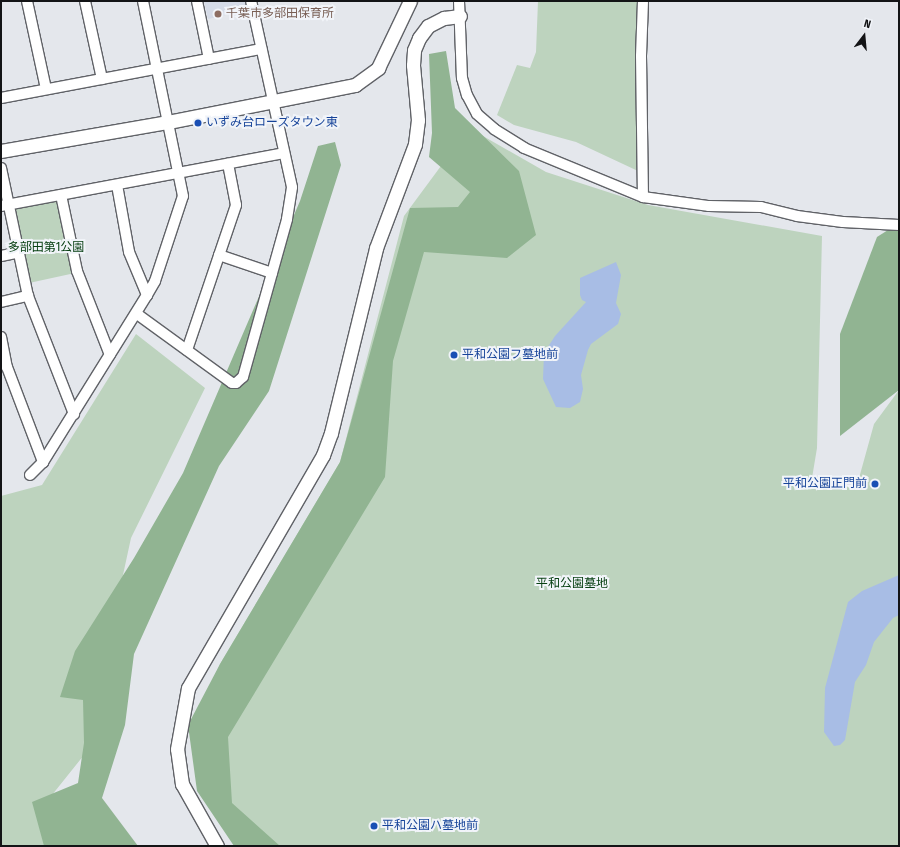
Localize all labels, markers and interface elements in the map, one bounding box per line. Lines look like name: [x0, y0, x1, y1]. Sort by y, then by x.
place label: 千葉市多部田保育所: [226, 7, 334, 21]
marker: 千葉市多部田保育所: [213, 9, 223, 19]
north arrow: [844, 16, 884, 56]
text: N: [862, 17, 872, 31]
place label: いずみ台ローズタウン東: [206, 116, 338, 130]
marker: いずみ台ローズタウン東: [193, 118, 203, 128]
park label: 多部田第1公園: [8, 241, 84, 255]
place label: 平和公園フ墓地前: [462, 348, 558, 362]
marker: 平和公園フ墓地前: [449, 350, 459, 360]
place label: 平和公園正門前: [783, 477, 867, 491]
marker: 平和公園正門前: [870, 479, 880, 489]
park label: 平和公園墓地: [536, 577, 608, 591]
place label: 平和公園ハ墓地前: [382, 819, 478, 833]
marker: 平和公園ハ墓地前: [369, 821, 379, 831]

